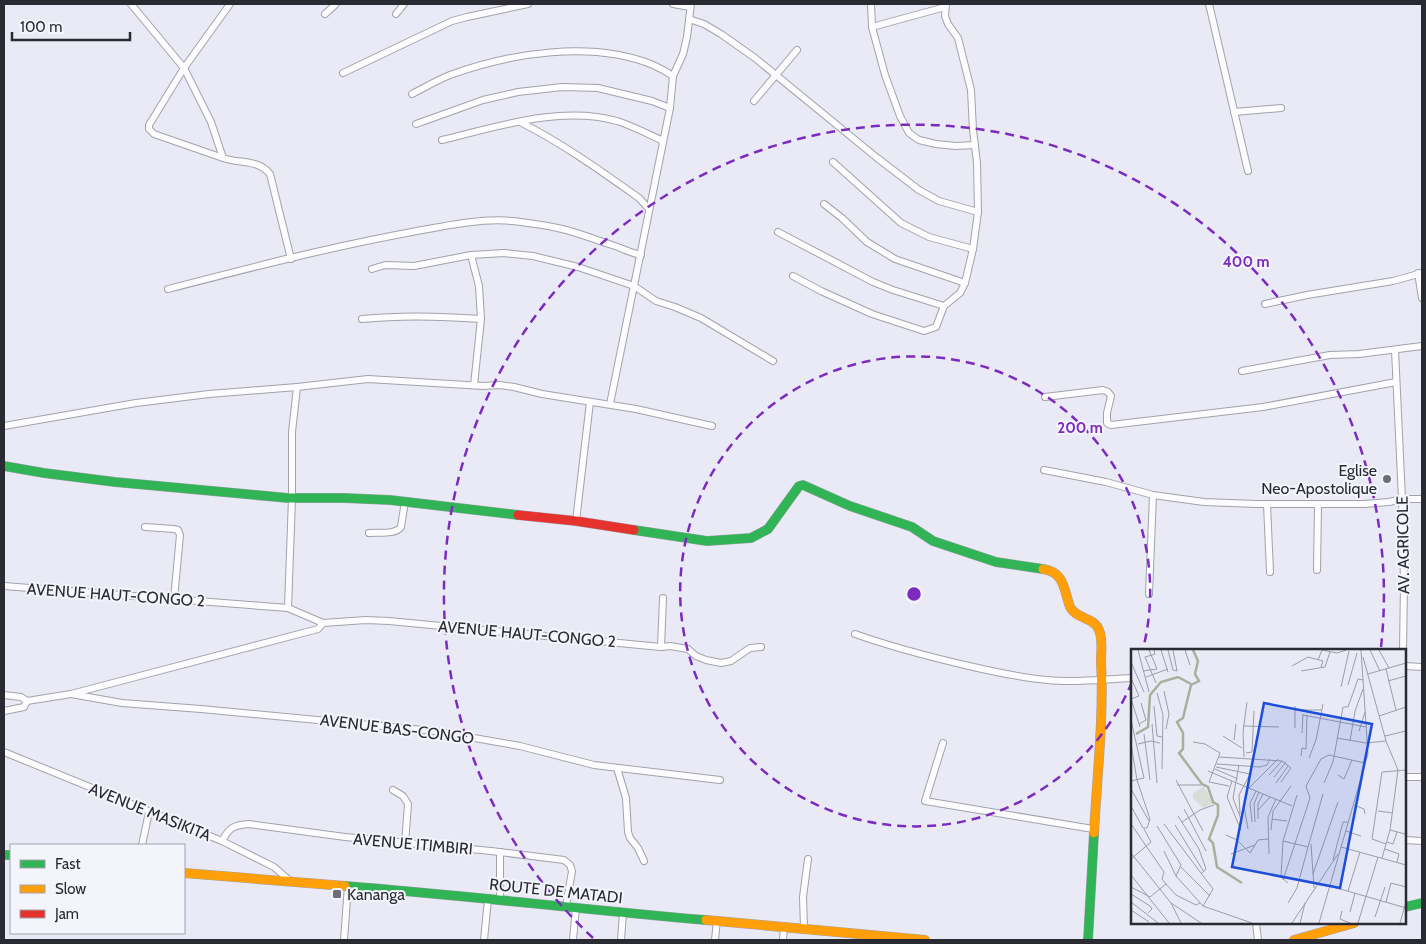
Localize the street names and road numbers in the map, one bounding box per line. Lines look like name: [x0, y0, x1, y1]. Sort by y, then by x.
street label: AV. AGRICOLE: [1393, 496, 1413, 594]
street label: AVENUE HAUT-CONGO 2: [26, 579, 206, 611]
street label: AVENUE HAUT-CONGO 2: [437, 617, 617, 651]
street label: AVENUE BAS-CONGO: [319, 710, 475, 748]
street label: AVENUE MASIKITA: [86, 779, 214, 845]
street label: AVENUE ITIMBIRI: [352, 829, 474, 859]
street label: ROUTE DE MATADI: [488, 875, 624, 907]

